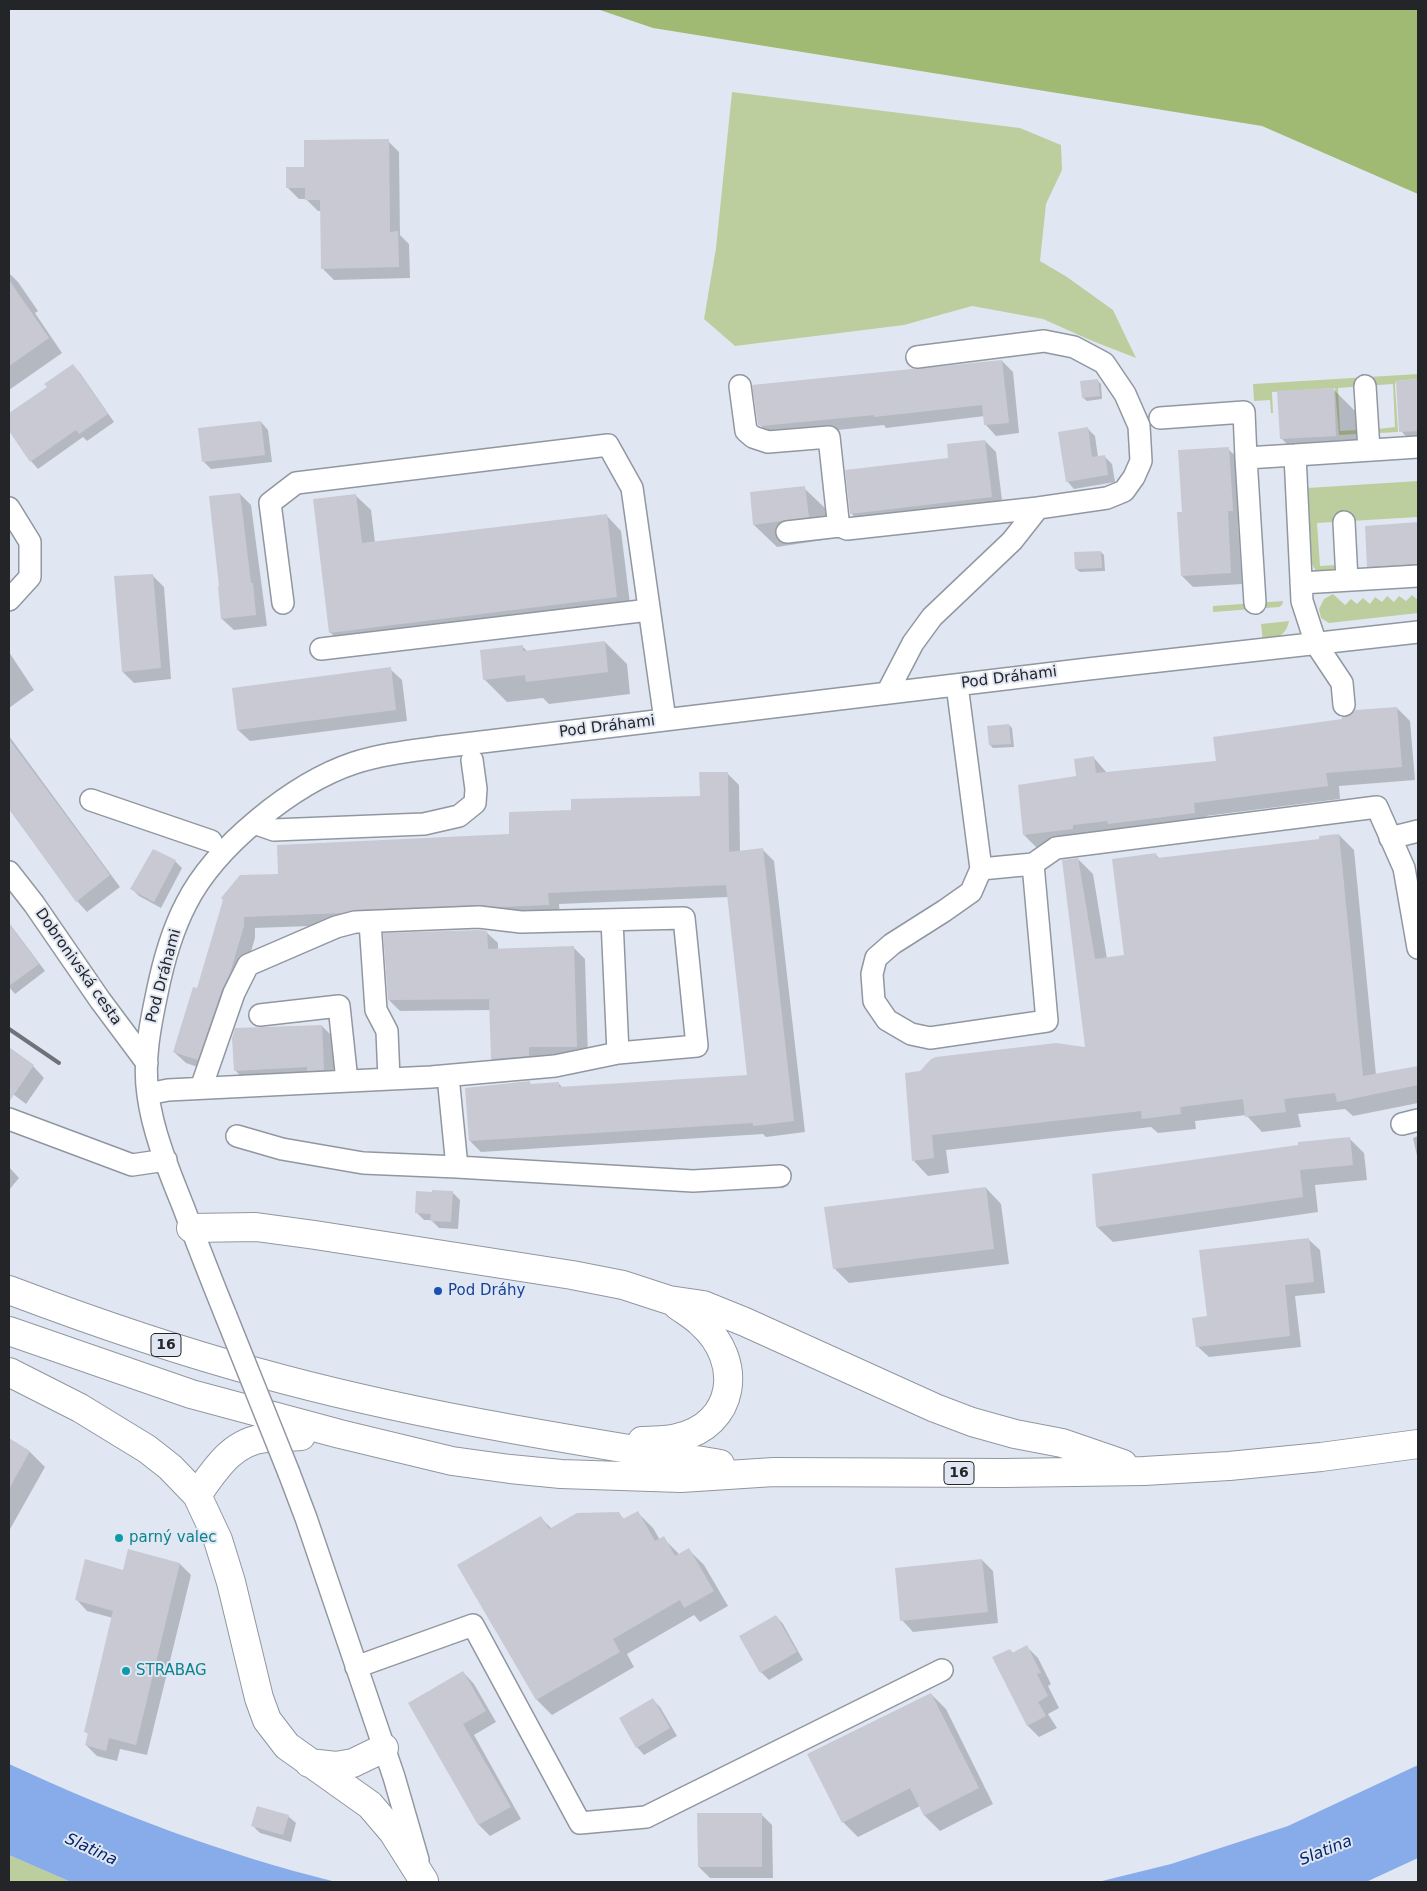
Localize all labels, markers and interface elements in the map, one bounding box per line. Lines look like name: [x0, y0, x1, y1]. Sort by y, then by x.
street label: Pod Dráhami: [960, 663, 1058, 693]
street label: Pod Dráhami: [558, 712, 656, 742]
street label: Dobronivská cesta: [31, 905, 125, 1029]
street label: Pod Dráhami: [143, 927, 185, 1025]
place label: Pod Dráhy: [448, 1282, 525, 1300]
marker: Pod Dráhy: [432, 1285, 444, 1297]
road number: 16: [151, 1334, 181, 1356]
road number: 16: [944, 1462, 974, 1485]
place label: parný valec: [129, 1529, 216, 1547]
marker: parný valec: [113, 1532, 125, 1544]
place label: STRABAG: [136, 1662, 207, 1680]
marker: STRABAG: [120, 1665, 132, 1677]
water label: Slatina: [62, 1830, 120, 1870]
water label: Slatina: [1297, 1832, 1355, 1870]

